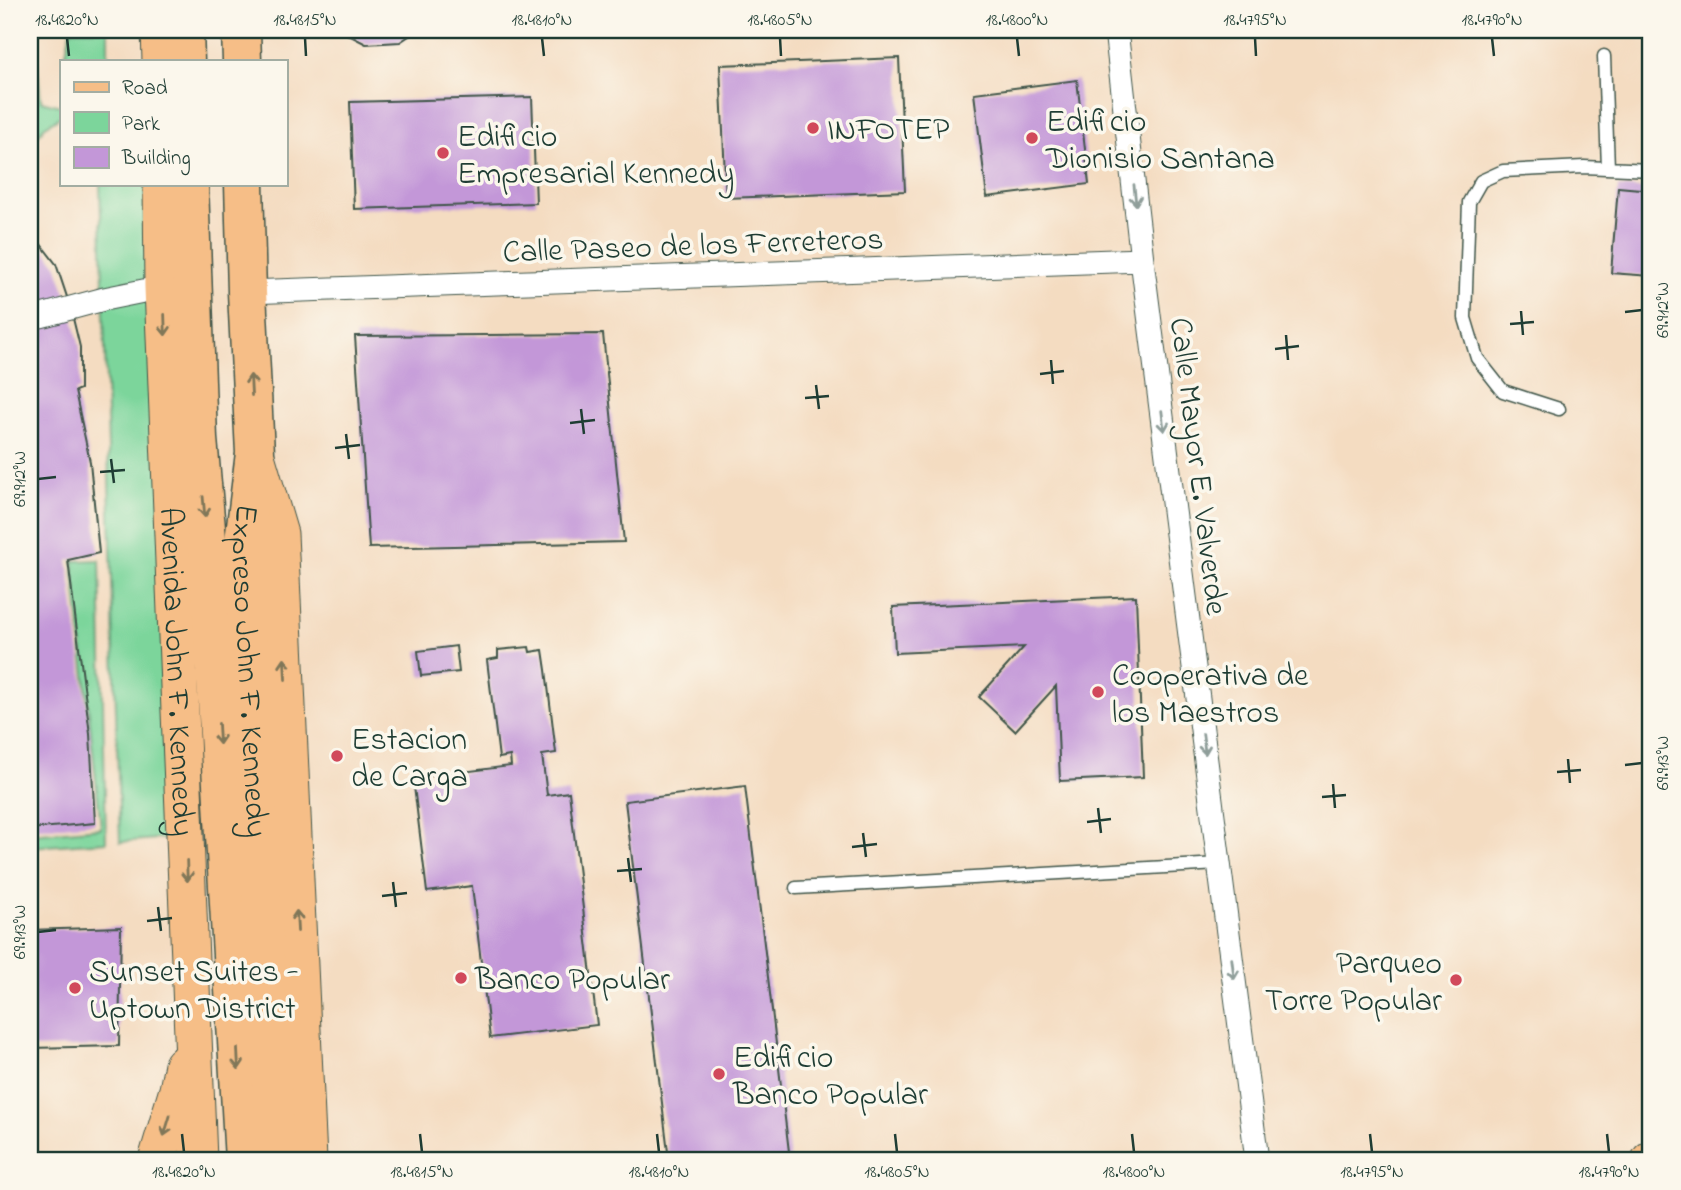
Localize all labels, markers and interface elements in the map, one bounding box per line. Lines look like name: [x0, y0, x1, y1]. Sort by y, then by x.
text: 18.4820°N: [35, 8, 99, 34]
text: 18.4815°N: [273, 8, 337, 34]
text: 18.4810°N: [512, 8, 572, 34]
text: 18.4805°N: [747, 8, 813, 34]
text: 18.4800°N: [986, 8, 1048, 34]
text: 18.4795°N: [1223, 8, 1287, 34]
text: 18.4790°N: [1461, 8, 1523, 34]
legend: [60, 60, 287, 186]
text: Road: [122, 74, 168, 104]
place label: Edificio Dionisio Santana: [1045, 100, 1275, 184]
place label: INFOTEP: [827, 108, 950, 155]
text: Park: [122, 110, 161, 140]
place label: Edificio Empresarial Kennedy: [457, 115, 734, 199]
marker: INFOTEP: [805, 120, 821, 136]
marker: Edificio Dionisio Santana: [1024, 130, 1040, 146]
text: Building: [121, 144, 191, 176]
marker: Edificio Empresarial Kennedy: [435, 145, 451, 161]
one-way arrow: [1128, 183, 1141, 206]
street label: Calle Paseo de los Ferreteros: [502, 217, 884, 278]
text: 69.912°W: [1651, 282, 1677, 338]
one-way arrow: [158, 314, 171, 337]
street label: Calle Mayor E. Valverde: [1155, 315, 1238, 619]
one-way arrow: [245, 373, 258, 396]
one-way arrow: [1156, 409, 1169, 432]
text: 69.912°W: [8, 451, 34, 507]
one-way arrow: [198, 496, 211, 518]
street label: Expreso John F. Kennedy: [216, 501, 279, 839]
street label: Avenida John F. Kennedy: [145, 506, 205, 837]
place label: Cooperativa de los Maestros: [1112, 654, 1309, 738]
one-way arrow: [279, 658, 292, 681]
marker: Cooperativa de los Maestros: [1090, 684, 1106, 700]
place label: Estacion de Carga: [351, 718, 468, 802]
one-way arrow: [213, 723, 226, 745]
one-way arrow: [1197, 732, 1210, 754]
text: 69.913°W: [1651, 736, 1677, 790]
marker: Estacion de Carga: [329, 748, 345, 764]
one-way arrow: [181, 859, 194, 882]
text: 69.913°W: [8, 905, 34, 959]
one-way arrow: [290, 910, 303, 933]
place label: Parqueo Torre Popular: [1265, 942, 1442, 1026]
place label: Sunset Suites - Uptown District: [89, 950, 299, 1034]
one-way arrow: [1226, 957, 1239, 980]
place label: Banco Popular: [474, 958, 670, 1005]
marker: Banco Popular: [453, 970, 469, 986]
marker: Parqueo Torre Popular: [1448, 972, 1464, 988]
marker: Sunset Suites - Uptown District: [67, 980, 83, 996]
place label: Edificio Banco Popular: [732, 1036, 928, 1120]
one-way arrow: [231, 1048, 244, 1071]
marker: Edificio Banco Popular: [711, 1066, 727, 1082]
one-way arrow: [160, 1115, 173, 1137]
text: 18.4820°N: [152, 1160, 216, 1186]
text: 18.4815°N: [390, 1160, 454, 1186]
text: 18.4810°N: [629, 1160, 689, 1186]
text: 18.4805°N: [864, 1160, 930, 1186]
text: 18.4800°N: [1103, 1160, 1165, 1186]
text: 18.4795°N: [1340, 1160, 1404, 1186]
text: 18.4790°N: [1578, 1160, 1640, 1186]

